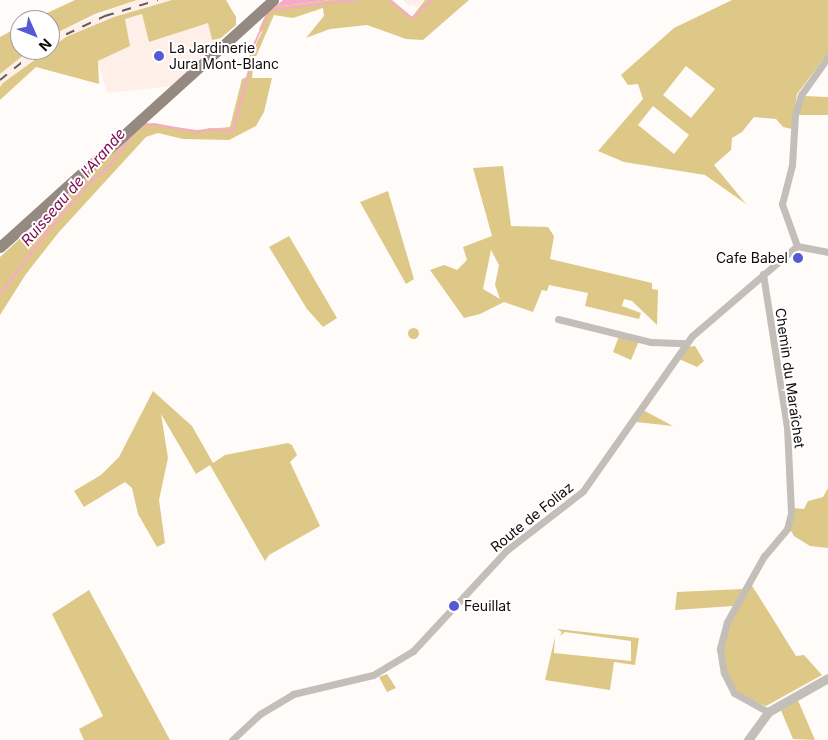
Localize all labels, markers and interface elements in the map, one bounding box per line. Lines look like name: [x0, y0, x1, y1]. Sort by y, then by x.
north arrow: [10, 10, 60, 60]
text: N: [36, 35, 55, 55]
place label: La Jardinerie Jura Mont-Blanc: [169, 40, 279, 72]
marker: La Jardinerie Jura Mont-Blanc: [153, 50, 165, 62]
water label: Ruisseau de l'Arande: [17, 125, 129, 249]
place label: Cafe Babel: [716, 250, 788, 266]
marker: Cafe Babel: [792, 252, 804, 264]
street label: Chemin du Maraîchet: [772, 307, 808, 449]
street label: Route de Foliaz: [487, 479, 577, 555]
place label: Feuillat: [464, 598, 511, 614]
marker: Feuillat: [448, 600, 460, 612]

